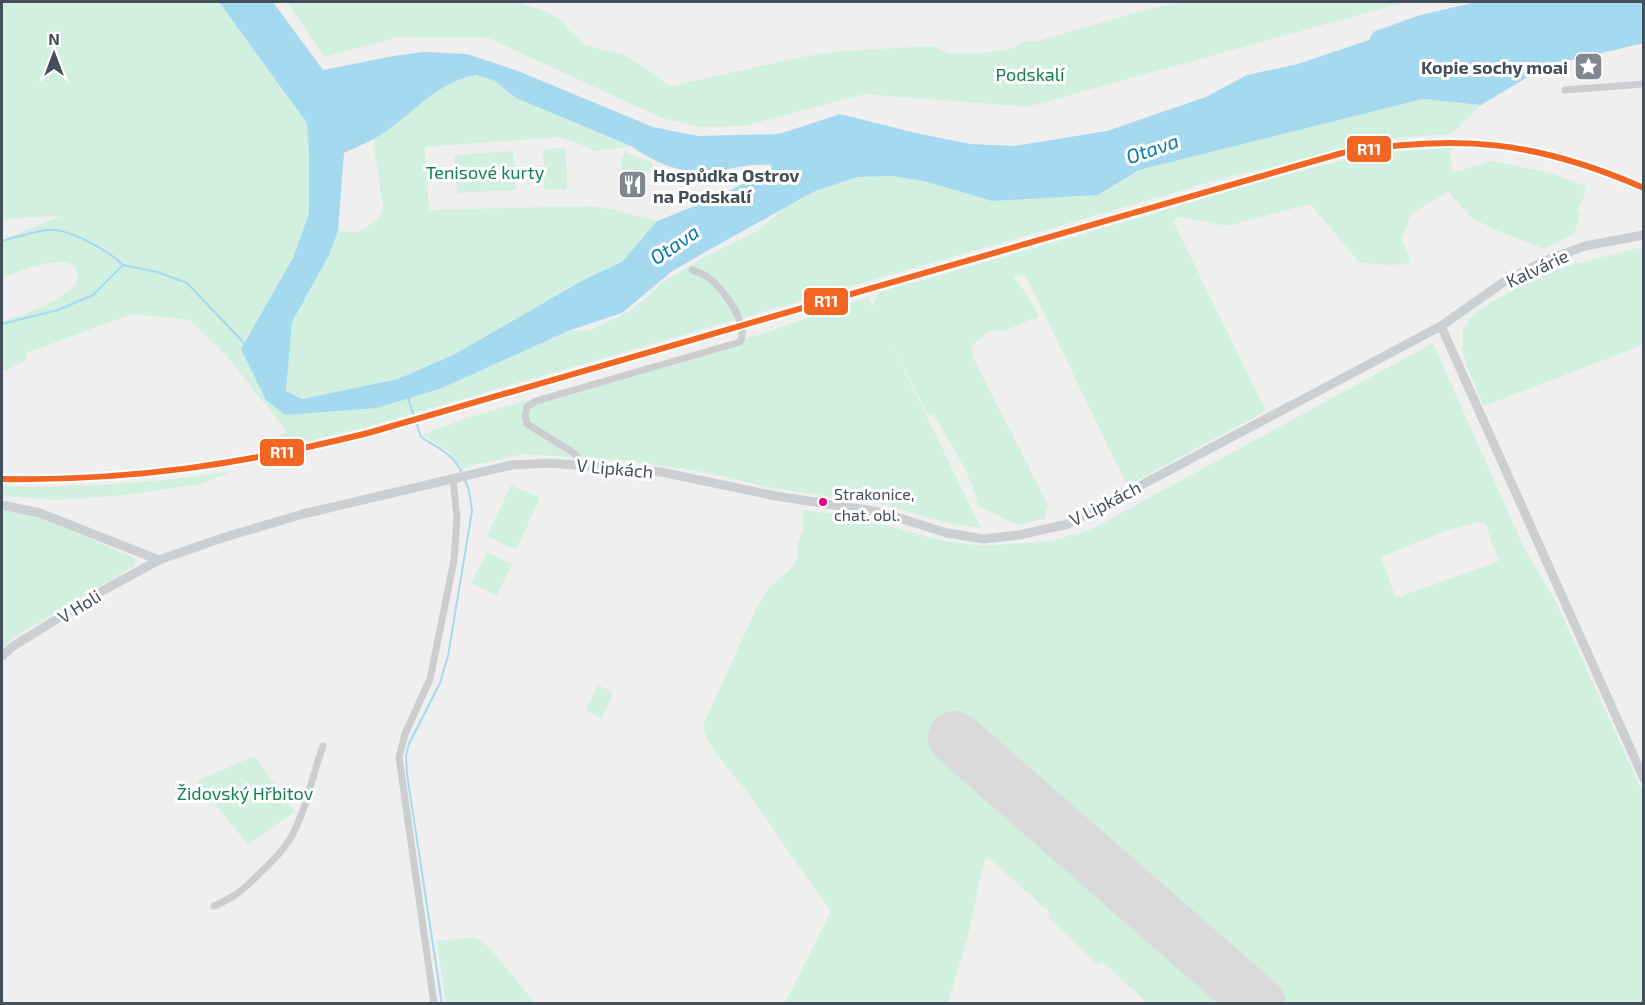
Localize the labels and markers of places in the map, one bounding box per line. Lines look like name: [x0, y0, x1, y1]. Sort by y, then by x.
place icon: Kopie sochy moai: [1573, 51, 1605, 83]
place label: Kopie sochy moai: [1421, 56, 1568, 78]
place label: Hospůdka Ostrov na Podskalí: [653, 164, 800, 207]
restaurant icon: Hospůdka Ostrov na Podskalí: [616, 169, 648, 201]
place label: Strakonice, chat. obl.: [834, 484, 914, 524]
marker: Strakonice, chat. obl.: [817, 496, 829, 508]

